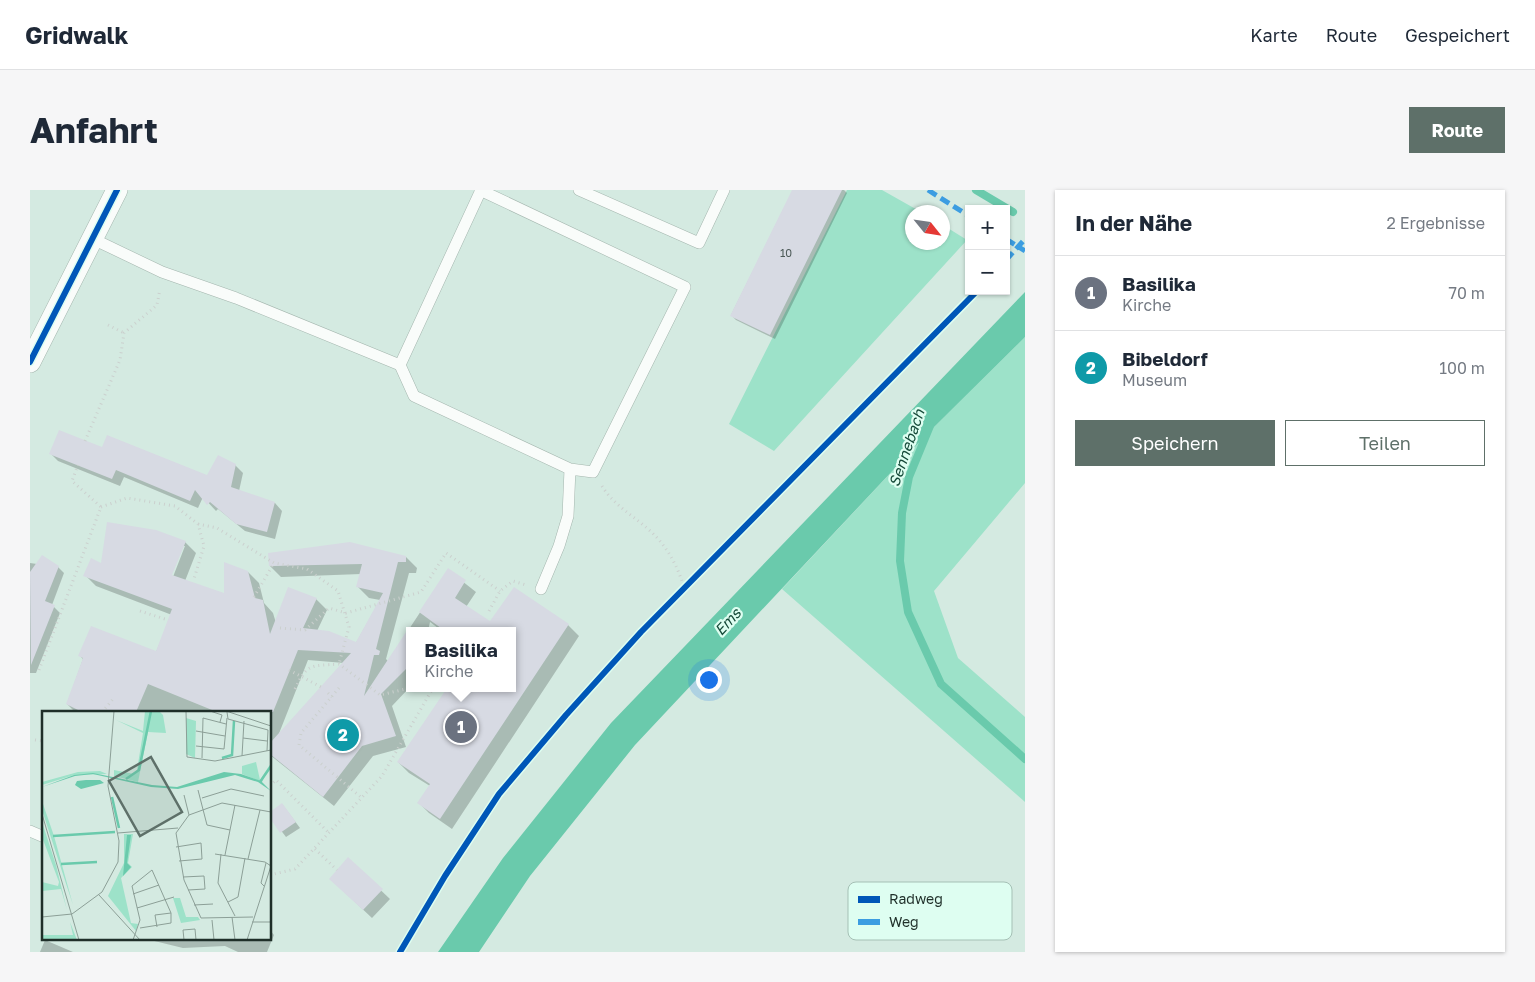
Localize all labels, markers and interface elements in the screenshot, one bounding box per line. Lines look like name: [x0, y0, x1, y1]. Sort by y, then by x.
text: Gridwalk: [25, 20, 129, 49]
text: Karte: [1250, 24, 1298, 46]
text: Route: [1326, 24, 1377, 46]
text: Gespeichert: [1405, 24, 1510, 46]
button: Route: [1409, 107, 1505, 153]
text: Anfahrt: [30, 109, 158, 151]
north arrow: [905, 205, 950, 250]
map controls: [965, 205, 1010, 295]
button: +: [965, 205, 1010, 250]
text: In der Nähe: [1075, 210, 1192, 236]
text: 2 Ergebnisse: [1387, 213, 1485, 233]
house number: 10: [780, 246, 792, 259]
button: −: [965, 250, 1010, 295]
text: Basilika: [1122, 272, 1196, 295]
text: 1: [1087, 283, 1095, 303]
text: 70 m: [1448, 283, 1485, 303]
text: Kirche: [1122, 295, 1171, 315]
text: Bibeldorf: [1122, 347, 1208, 370]
text: 2: [1086, 358, 1096, 378]
text: 100 m: [1439, 358, 1485, 378]
text: Museum: [1122, 370, 1187, 390]
water label: Sennebach: [884, 406, 928, 489]
button: Speichern: [1075, 420, 1275, 466]
button: Teilen: [1285, 420, 1485, 466]
water label: Ems: [710, 603, 745, 639]
popup: [406, 627, 516, 692]
text: Basilika: [424, 638, 498, 661]
text: Kirche: [424, 661, 473, 681]
your location: [696, 667, 722, 693]
pin: 1: [445, 708, 477, 746]
inset map: [42, 711, 271, 940]
pin: 2: [327, 716, 359, 754]
legend: [848, 882, 1012, 940]
text: Radweg: [889, 890, 943, 907]
text: Weg: [889, 913, 919, 930]

